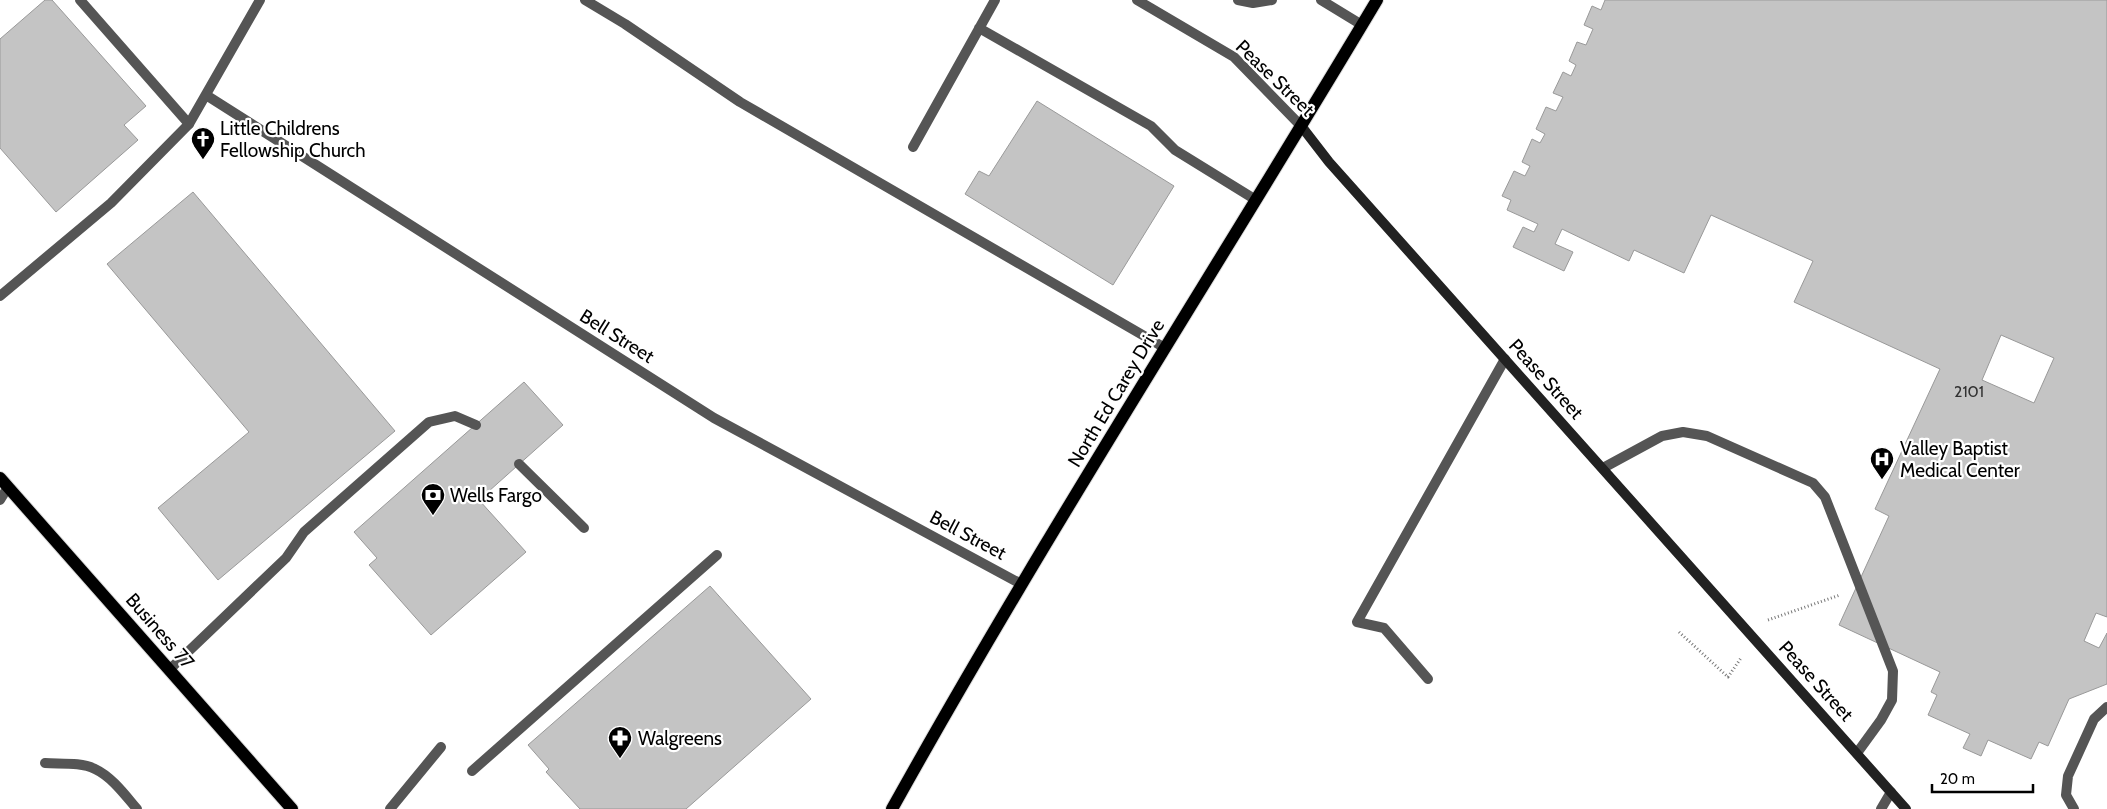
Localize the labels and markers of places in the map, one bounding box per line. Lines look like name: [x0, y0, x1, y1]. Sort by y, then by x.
place label: Little Childrens Fellowship Church: [220, 117, 366, 162]
church icon: Little Childrens Fellowship Church: [190, 126, 216, 160]
place label: Valley Baptist Medical Center: [1900, 437, 2020, 482]
hospital icon: Valley Baptist Medical Center: [1869, 446, 1895, 480]
bank icon: Wells Fargo: [420, 482, 446, 516]
place label: Wells Fargo: [450, 484, 542, 507]
pharmacy icon: Walgreens: [607, 725, 633, 759]
place label: Walgreens: [638, 727, 722, 750]

